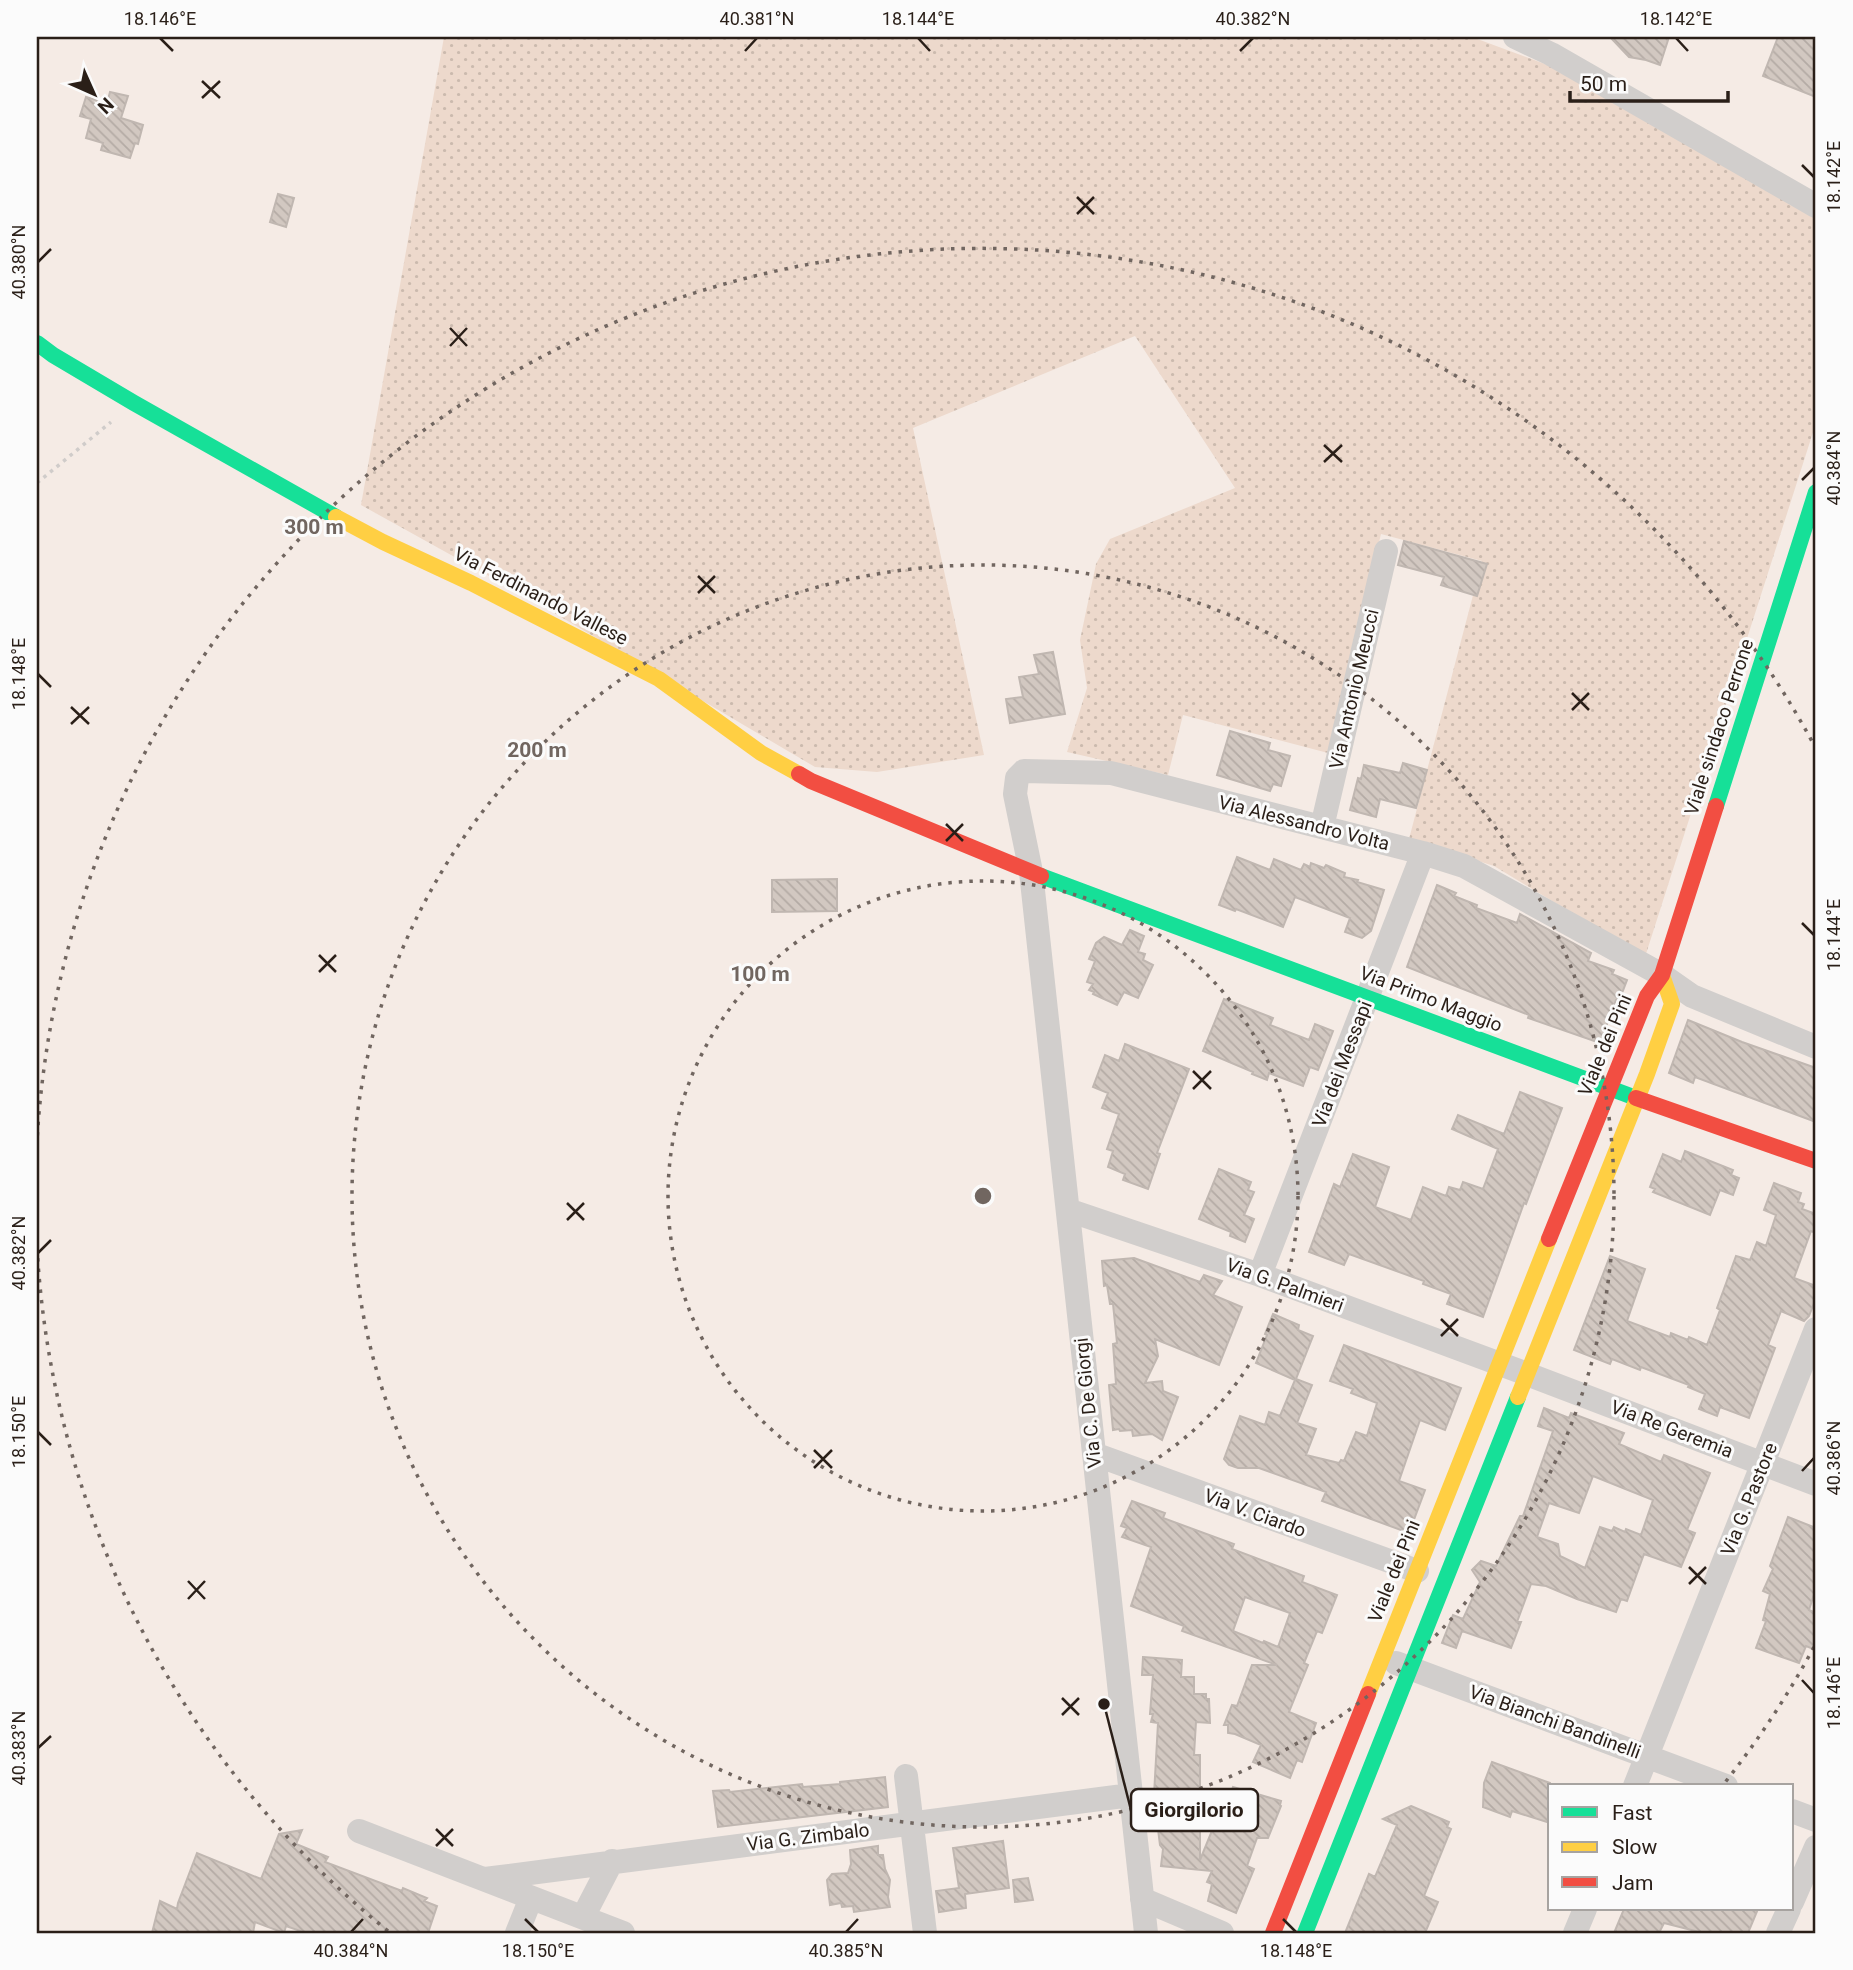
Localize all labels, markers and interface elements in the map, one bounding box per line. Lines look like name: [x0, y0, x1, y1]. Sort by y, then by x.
text: 18.146°E: [124, 8, 196, 29]
text: 40.381°N: [720, 8, 794, 29]
text: 18.144°E: [882, 8, 954, 29]
text: 40.382°N: [1216, 8, 1290, 29]
text: 18.142°E: [1640, 8, 1712, 29]
north arrow: [60, 60, 130, 130]
scale bar: [1570, 60, 1727, 104]
text: 50 m: [1580, 72, 1627, 96]
text: N: [93, 93, 119, 119]
text: 18.142°E: [1823, 141, 1844, 213]
text: 40.380°N: [8, 225, 29, 299]
text: 40.384°N: [1823, 431, 1844, 505]
text: 300 m: [284, 515, 344, 539]
street label: Via Ferdinando Vallese: [450, 542, 632, 650]
street label: Via Antonio Meucci: [1324, 607, 1384, 771]
street label: Viale sindaco Perrone: [1680, 636, 1758, 818]
text: 18.148°E: [8, 638, 29, 710]
text: 200 m: [507, 738, 567, 762]
street label: Via Alessandro Volta: [1216, 791, 1392, 855]
text: 18.144°E: [1823, 899, 1844, 971]
street label: Via Primo Maggio: [1357, 961, 1505, 1037]
text: 100 m: [730, 962, 790, 986]
street label: Viale dei Pini: [1573, 991, 1637, 1099]
street label: Via dei Messapi: [1307, 997, 1377, 1131]
centre of rings: [971, 1184, 995, 1208]
text: 40.382°N: [8, 1216, 29, 1290]
street label: Via G. Palmieri: [1223, 1253, 1347, 1317]
street label: Via C. De Giorgi: [1070, 1337, 1106, 1469]
street label: Via Re Geremia: [1608, 1395, 1736, 1463]
text: 18.150°E: [8, 1396, 29, 1468]
text: 40.386°N: [1823, 1421, 1844, 1495]
street label: Via G. Pastore: [1716, 1439, 1782, 1559]
street label: Via V. Ciardo: [1201, 1484, 1309, 1542]
street label: Viale dei Pini: [1363, 1516, 1425, 1626]
text: 18.146°E: [1823, 1657, 1844, 1729]
street label: Via Bianchi Bandinelli: [1466, 1680, 1644, 1764]
text: 40.383°N: [8, 1711, 29, 1785]
legend: [1548, 1784, 1794, 1910]
callout: Giorgilorio: [1131, 1789, 1258, 1831]
text: Giorgilorio: [1144, 1798, 1244, 1822]
text: Fast: [1612, 1801, 1653, 1825]
street label: Via G. Zimbalo: [745, 1818, 871, 1856]
text: Slow: [1612, 1835, 1658, 1859]
text: Jam: [1612, 1871, 1653, 1895]
text: 40.384°N: [314, 1940, 388, 1961]
text: 18.150°E: [502, 1940, 574, 1961]
text: 40.385°N: [809, 1940, 883, 1961]
text: 18.148°E: [1260, 1940, 1332, 1961]

